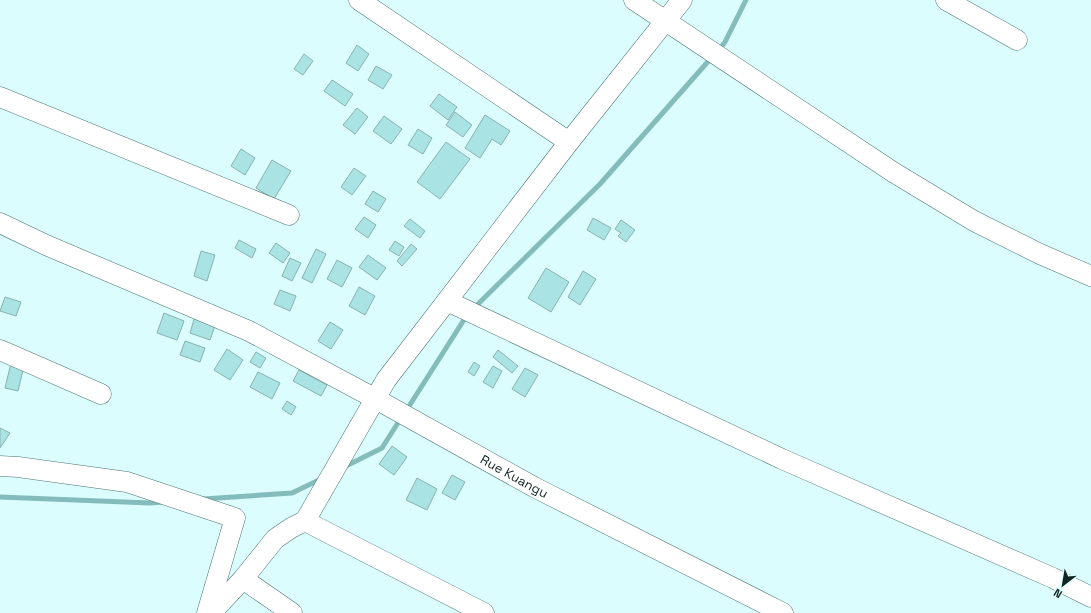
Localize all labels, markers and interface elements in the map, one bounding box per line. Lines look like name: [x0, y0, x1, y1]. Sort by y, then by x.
street label: Rue Kuangu: [477, 451, 551, 502]
north arrow: [1043, 565, 1083, 605]
text: N: [1051, 586, 1065, 601]

